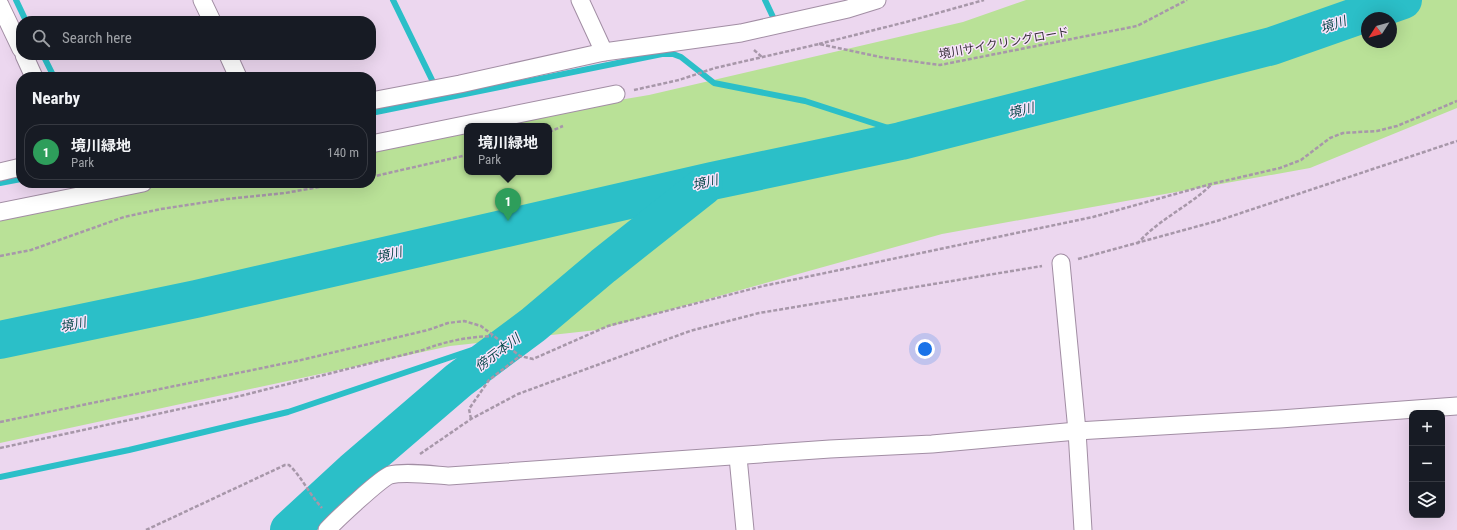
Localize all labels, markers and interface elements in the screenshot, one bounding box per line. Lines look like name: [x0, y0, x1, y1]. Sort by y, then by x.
north arrow: [1361, 12, 1397, 48]
water label: 境川: [1318, 13, 1350, 36]
search box: [16, 16, 376, 60]
street label: 境川サイクリングロード: [938, 25, 1070, 61]
icon: search: [30, 27, 52, 49]
text: Search here: [62, 29, 132, 47]
text: Nearby: [32, 88, 80, 108]
water label: 境川: [1007, 100, 1037, 121]
popup: [464, 123, 552, 175]
text: 境川緑地: [478, 134, 538, 152]
text: 境川緑地: [71, 137, 131, 155]
text: 1: [43, 145, 49, 160]
text: 140 m: [327, 145, 359, 160]
text: Park: [478, 152, 501, 167]
text: Park: [71, 155, 94, 170]
water label: 境川: [691, 172, 721, 193]
pin: 1: [495, 188, 521, 221]
water label: 境川: [375, 244, 405, 265]
water label: 境川: [59, 314, 89, 335]
water label: 傍示本川: [472, 330, 524, 374]
your location: [915, 339, 935, 359]
map controls: [1409, 410, 1445, 518]
button: +: [1409, 410, 1445, 446]
button: −: [1409, 446, 1445, 482]
button: layers: [1409, 482, 1445, 518]

